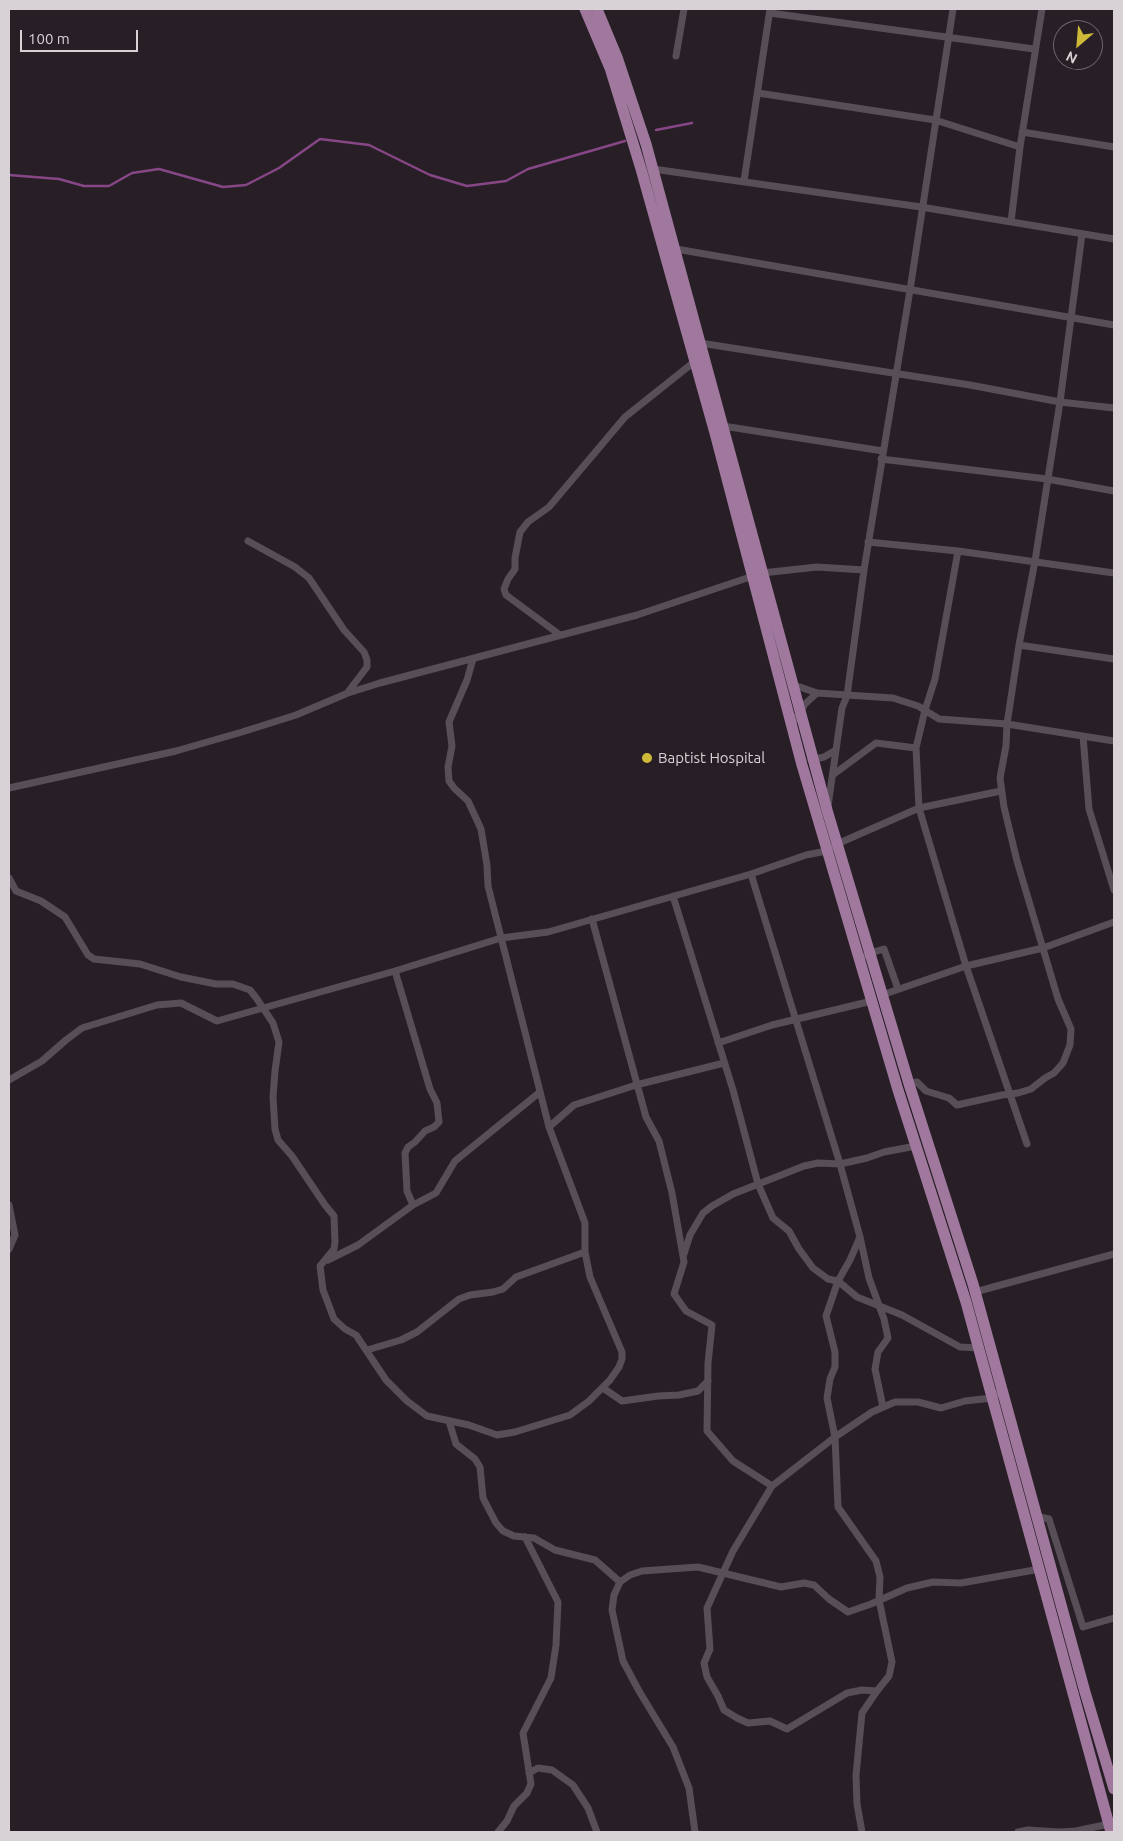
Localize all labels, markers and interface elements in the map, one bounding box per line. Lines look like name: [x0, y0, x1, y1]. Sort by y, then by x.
scale bar: [22, 20, 140, 52]
north arrow: [1053, 20, 1103, 70]
text: 100 m: [28, 30, 70, 47]
text: N: [1063, 48, 1080, 67]
place label: Baptist Hospital: [658, 749, 765, 767]
marker: Baptist Hospital: [640, 751, 654, 765]

